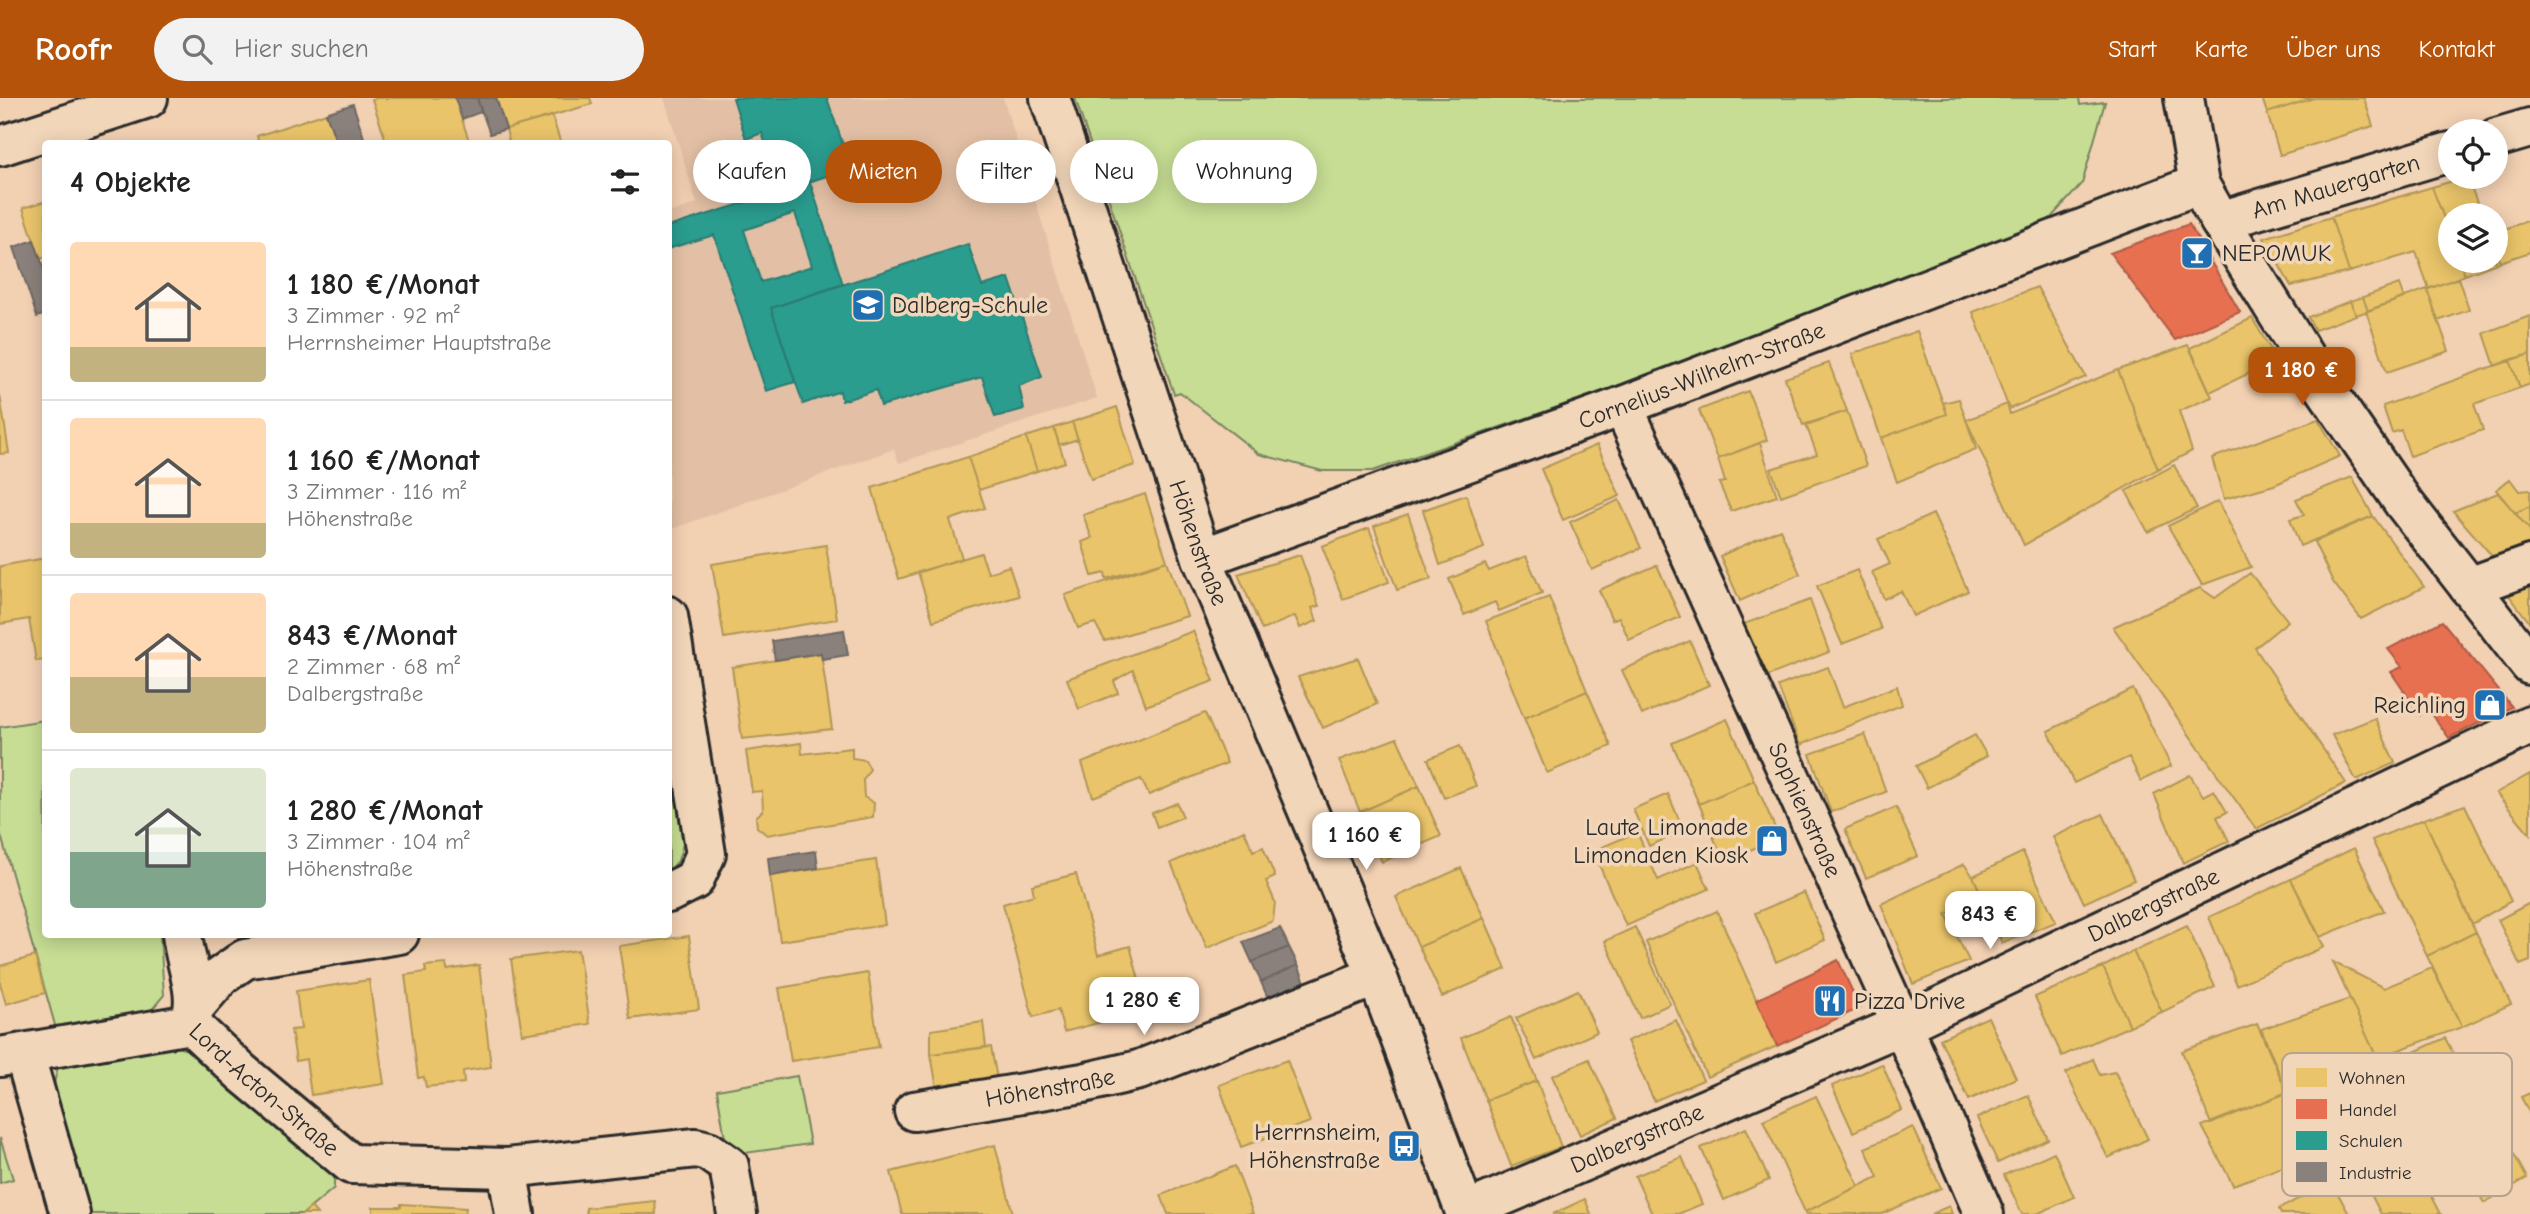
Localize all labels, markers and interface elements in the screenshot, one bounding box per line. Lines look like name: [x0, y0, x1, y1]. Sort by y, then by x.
search box: [154, 18, 644, 81]
text: Roofr: [35, 30, 112, 68]
icon: search: [178, 30, 216, 68]
text: Hier suchen: [234, 34, 369, 64]
text: Start: [2108, 35, 2156, 63]
text: Karte: [2194, 35, 2248, 63]
text: Über uns: [2286, 35, 2381, 63]
text: Kontakt: [2419, 35, 2495, 63]
map controls: [2438, 119, 2508, 273]
button: locate: [2438, 119, 2508, 189]
chip: Kaufen: [693, 140, 811, 203]
chip: Mieten: [825, 140, 942, 203]
chip: Filter: [956, 140, 1056, 203]
chip: Neu: [1070, 140, 1158, 203]
chip: Wohnung: [1172, 140, 1317, 203]
street label: Am Mauergarten: [2249, 148, 2423, 225]
icon: filters: [606, 163, 644, 201]
text: 4 Objekte: [70, 165, 191, 200]
button: layers: [2438, 203, 2508, 273]
bar icon: NEPOMUK: [2178, 234, 2216, 272]
place label: NEPOMUK: [2222, 239, 2331, 267]
text: 1 180 €/Monat: [287, 267, 479, 302]
icon: home: [126, 270, 210, 354]
school or university icon: Dalberg-Schule: [849, 286, 887, 324]
place label: Dalberg-Schule: [892, 291, 1048, 319]
text: 3 Zimmer · 92 m²: [287, 302, 460, 329]
street label: Cornelius-Wilhelm-Straße: [1575, 316, 1829, 435]
text: Herrnsheimer Hauptstraße: [287, 329, 551, 356]
pin: 1 180 €: [2237, 348, 2367, 407]
text: 1 180 €: [2264, 356, 2340, 383]
text: 1 160 €/Monat: [287, 443, 480, 478]
icon: home: [126, 446, 210, 530]
street label: Höhenstraße: [1163, 477, 1234, 610]
text: 3 Zimmer · 116 m²: [287, 478, 466, 505]
text: Höhenstraße: [287, 505, 413, 532]
text: 843 €/Monat: [287, 618, 457, 653]
icon: home: [126, 621, 210, 705]
text: 2 Zimmer · 68 m²: [287, 653, 460, 680]
text: Dalbergstraße: [287, 680, 423, 707]
shop icon: Reichling: [2471, 686, 2509, 724]
place label: Reichling: [2373, 691, 2466, 719]
street label: Sophienstraße: [1762, 738, 1848, 882]
text: 1 280 €/Monat: [287, 793, 482, 828]
icon: home: [126, 796, 210, 880]
pin: 1 160 €: [1301, 812, 1431, 872]
place label: Laute Limonade Limonaden Kiosk: [1573, 813, 1748, 869]
text: 1 160 €: [1328, 821, 1404, 848]
shop icon: Laute Limonade Limonaden Kiosk: [1753, 822, 1791, 860]
text: 3 Zimmer · 104 m²: [287, 828, 470, 855]
text: Höhenstraße: [287, 855, 413, 882]
street label: Dalbergstraße: [2083, 862, 2224, 948]
pin: 843 €: [1941, 892, 2039, 951]
text: 843 €: [1961, 900, 2019, 927]
pin: 1 280 €: [1079, 978, 1209, 1037]
restaurant icon: Pizza Drive: [1811, 982, 1849, 1020]
text: 1 280 €: [1105, 986, 1183, 1013]
place label: Pizza Drive: [1854, 987, 1965, 1015]
street label: Lord-Acton-Straße: [184, 1017, 345, 1162]
legend: [2282, 1053, 2512, 1196]
street label: Höhenstraße: [983, 1062, 1118, 1113]
text: Wohnen: [2339, 1067, 2405, 1089]
street label: Dalbergstraße: [1566, 1098, 1708, 1179]
text: Handel: [2339, 1099, 2397, 1121]
place label: Herrnsheim, Höhenstraße: [1249, 1118, 1380, 1174]
bus stop icon: Herrnsheim, Höhenstraße: [1385, 1127, 1423, 1165]
text: Schulen: [2339, 1130, 2403, 1152]
text: Industrie: [2339, 1162, 2411, 1184]

